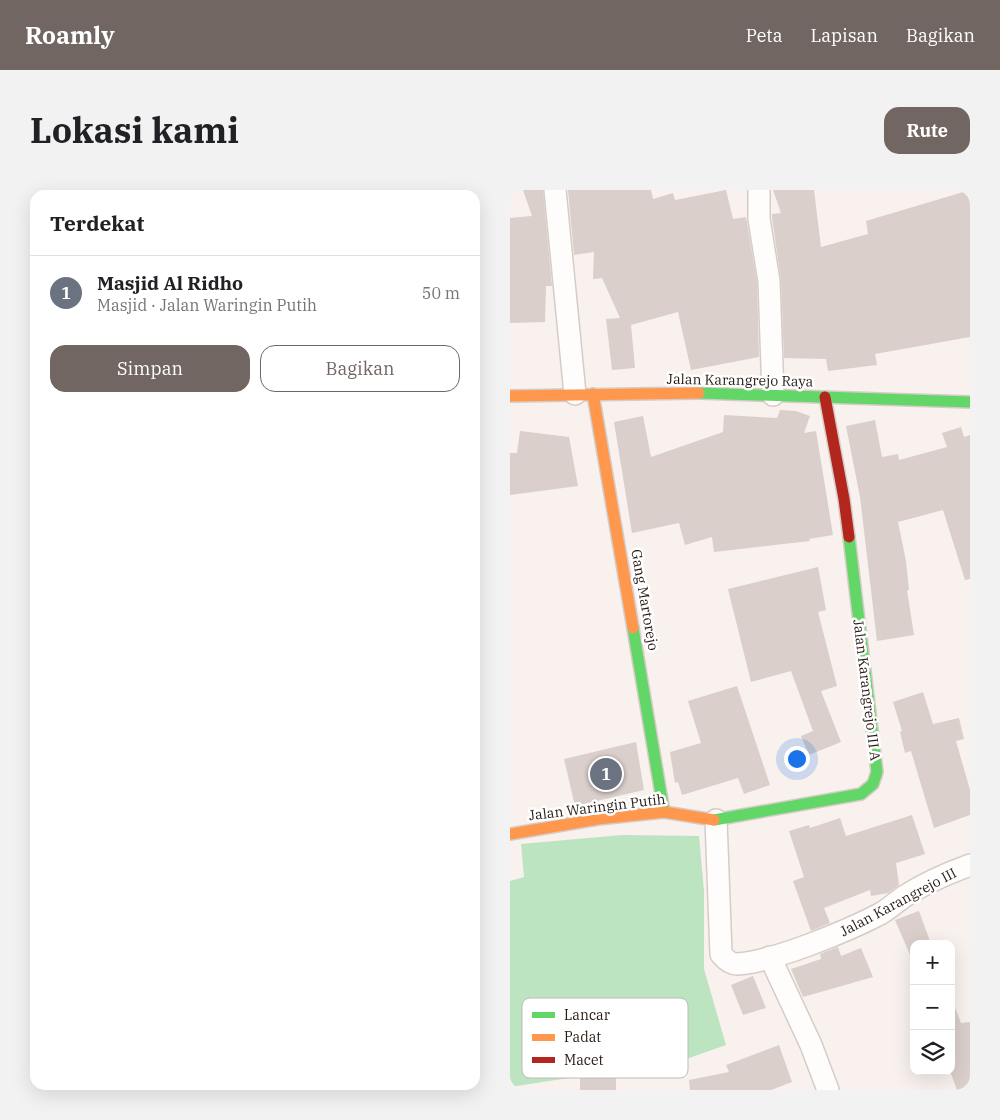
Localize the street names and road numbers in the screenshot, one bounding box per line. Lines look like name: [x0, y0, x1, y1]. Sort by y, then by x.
street label: Jalan Karangrejo Raya: [667, 370, 814, 390]
street label: Gang Martorejo: [627, 548, 663, 652]
street label: Jalan Karangrejo III A: [849, 618, 885, 762]
street label: Jalan Waringin Putih: [528, 790, 667, 824]
street label: Jalan Karangrejo III: [837, 864, 959, 940]

